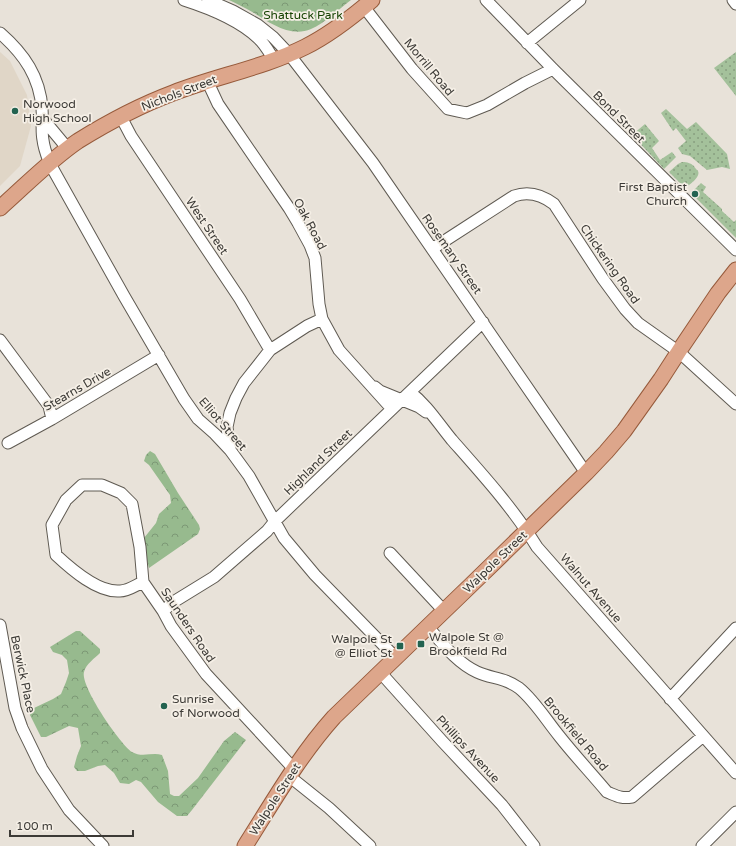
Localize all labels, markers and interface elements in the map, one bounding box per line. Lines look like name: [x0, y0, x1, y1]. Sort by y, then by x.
park label: Shattuck Park: [263, 8, 343, 22]
street label: Morrill Road: [401, 36, 457, 98]
street label: Nichols Street: [139, 72, 219, 114]
street label: Bond Street: [590, 88, 648, 146]
place label: Norwood High School: [23, 97, 92, 125]
marker: Norwood High School: [10, 106, 20, 116]
place label: First Baptist Church: [618, 180, 687, 208]
marker: First Baptist Church: [690, 189, 700, 199]
street label: West Street: [183, 195, 232, 258]
street label: Oak Road: [291, 196, 329, 252]
street label: Rosemary Street: [419, 211, 485, 297]
street label: Chickering Road: [577, 221, 643, 307]
street label: Stearns Drive: [41, 364, 113, 414]
street label: Elliot Street: [196, 395, 250, 454]
street label: Highland Street: [281, 426, 355, 498]
street label: Walpole Street: [460, 528, 530, 596]
street label: Walnut Avenue: [557, 551, 625, 625]
street label: Saunders Road: [158, 585, 218, 665]
place label: Walpole St @ Brookfield Rd: [429, 630, 507, 658]
place label: Walpole St @ Elliot St: [331, 632, 392, 660]
street label: Berwick Place: [8, 634, 38, 714]
marker: Walpole St @ Brookfield Rd: [416, 639, 426, 649]
marker: Walpole St @ Elliot St: [395, 641, 405, 651]
place label: Sunrise of Norwood: [172, 692, 240, 720]
street label: Brookfield Road: [541, 694, 611, 774]
marker: Sunrise of Norwood: [159, 701, 169, 711]
street label: Phillips Avenue: [433, 713, 503, 786]
street label: Walpole Street: [246, 760, 304, 838]
scale bar: [10, 812, 133, 838]
text: 100 m: [16, 819, 53, 833]

